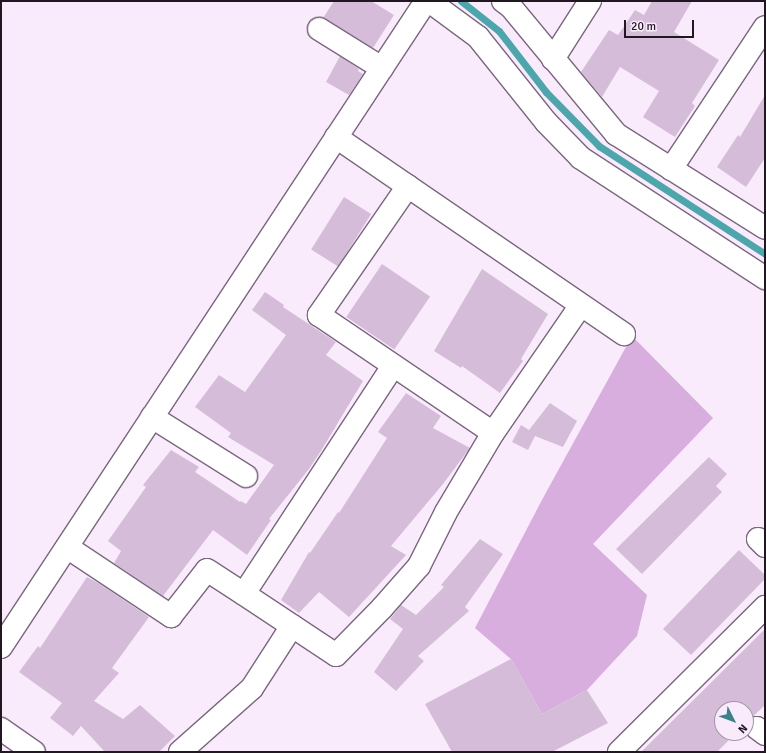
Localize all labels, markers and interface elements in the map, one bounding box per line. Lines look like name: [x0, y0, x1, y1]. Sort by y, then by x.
scale bar: [626, 12, 696, 38]
text: 20 m: [631, 19, 656, 34]
north arrow: [714, 701, 754, 741]
text: N: [735, 722, 750, 736]

